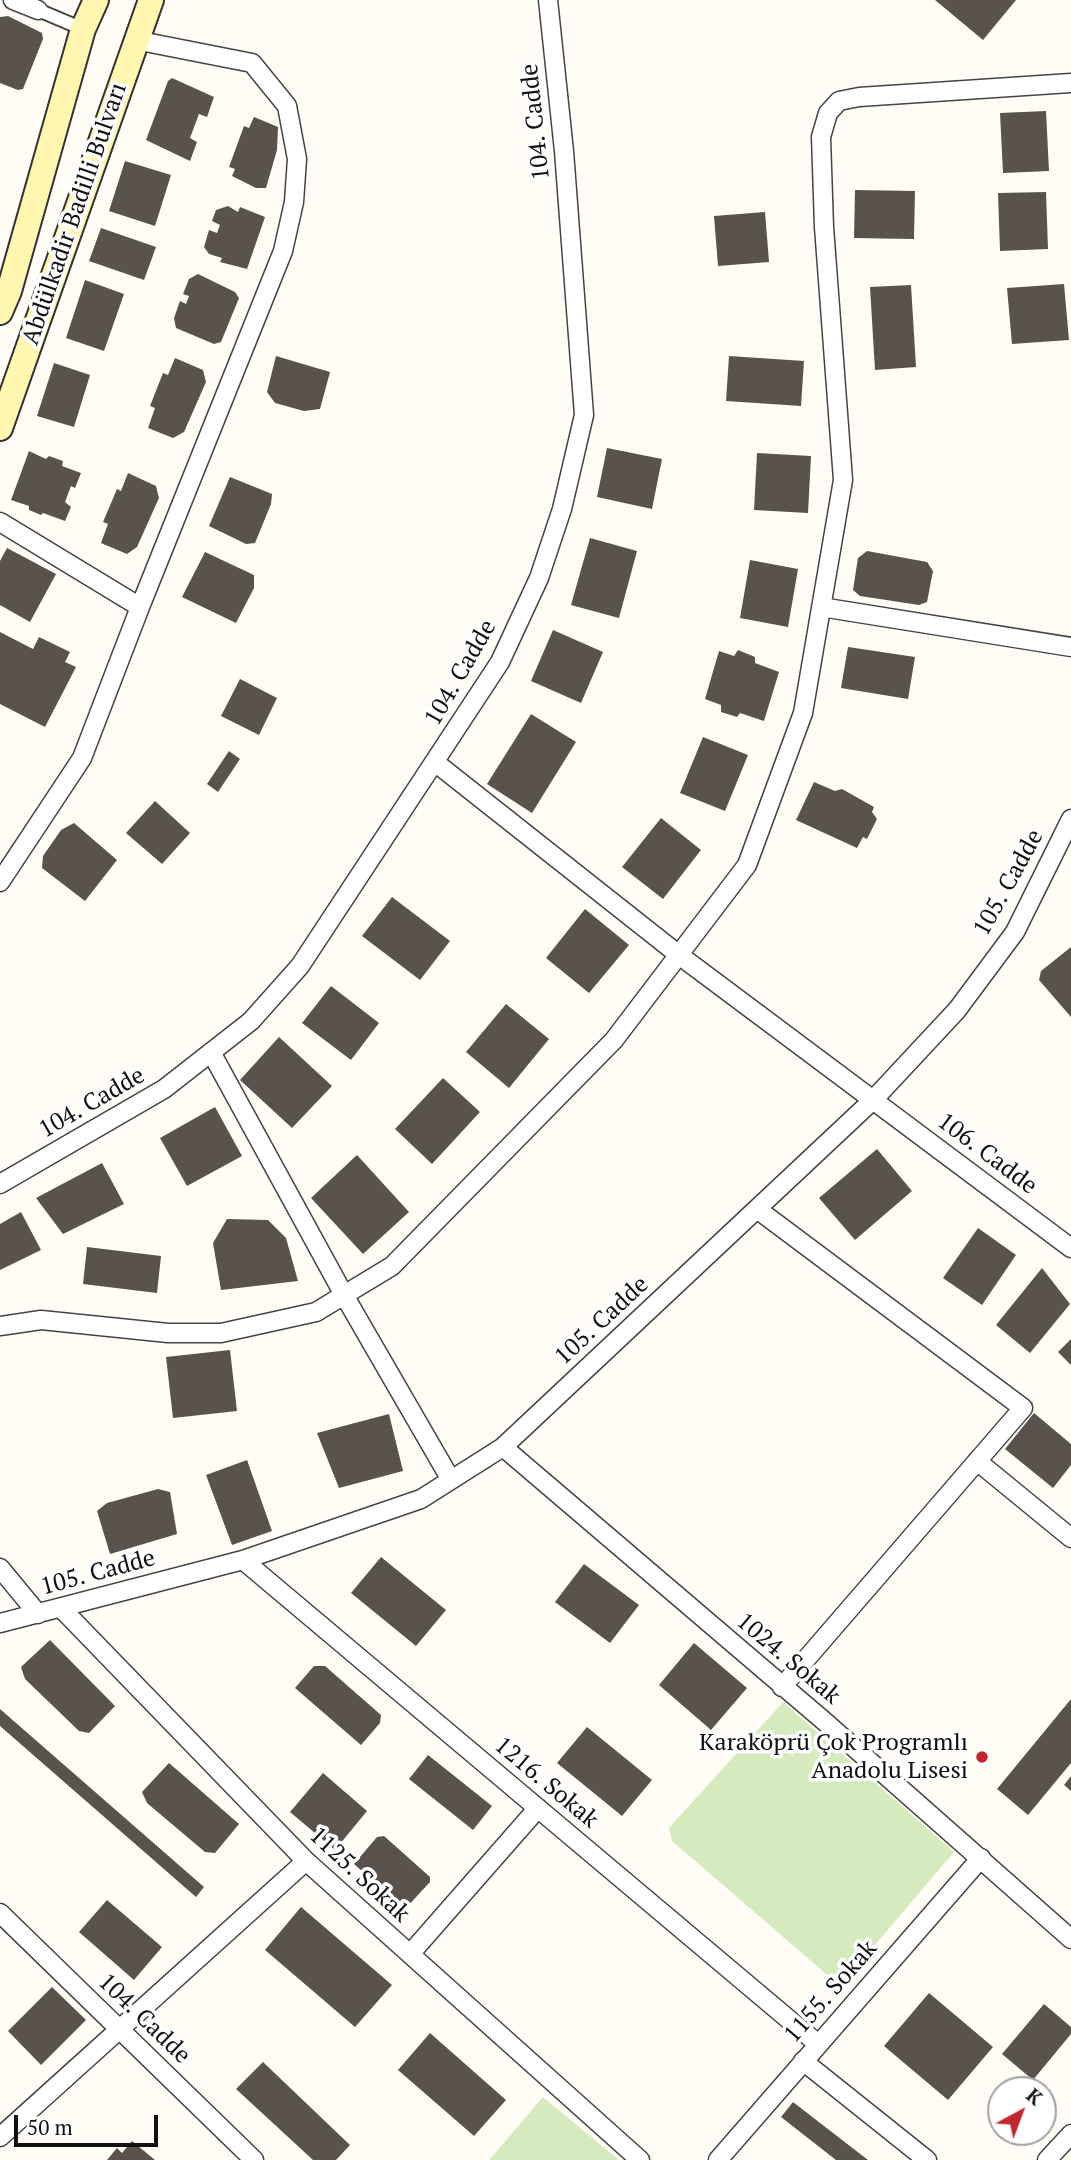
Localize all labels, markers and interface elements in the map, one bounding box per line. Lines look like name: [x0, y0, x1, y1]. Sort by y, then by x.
street label: 104. Cadde: [516, 62, 556, 182]
street label: Abdülkadir Badilli Bulvarı: [17, 79, 133, 349]
street label: 104. Cadde: [419, 615, 503, 731]
street label: 105. Cadde: [968, 825, 1050, 941]
street label: 104. Cadde: [34, 1061, 150, 1145]
street label: 106. Cadde: [932, 1107, 1042, 1201]
street label: 105. Cadde: [549, 1271, 655, 1371]
street label: 105. Cadde: [38, 1544, 158, 1602]
street label: 1024. Sokak: [730, 1607, 846, 1711]
place label: Karaköprü Çok Programlı Anadolu Lisesi: [699, 1729, 968, 1785]
street label: 1216. Sokak: [488, 1731, 604, 1835]
marker: Karaköprü Çok Programlı Anadolu Lisesi: [974, 1749, 990, 1765]
street label: 1125. Sokak: [303, 1821, 415, 1929]
street label: 1155. Sokak: [779, 1935, 883, 2049]
street label: 104. Cadde: [92, 1968, 196, 2070]
north arrow: [987, 2076, 1057, 2146]
text: K: [1021, 2082, 1048, 2110]
scale bar: [18, 2100, 161, 2144]
text: 50 m: [27, 2113, 73, 2141]

